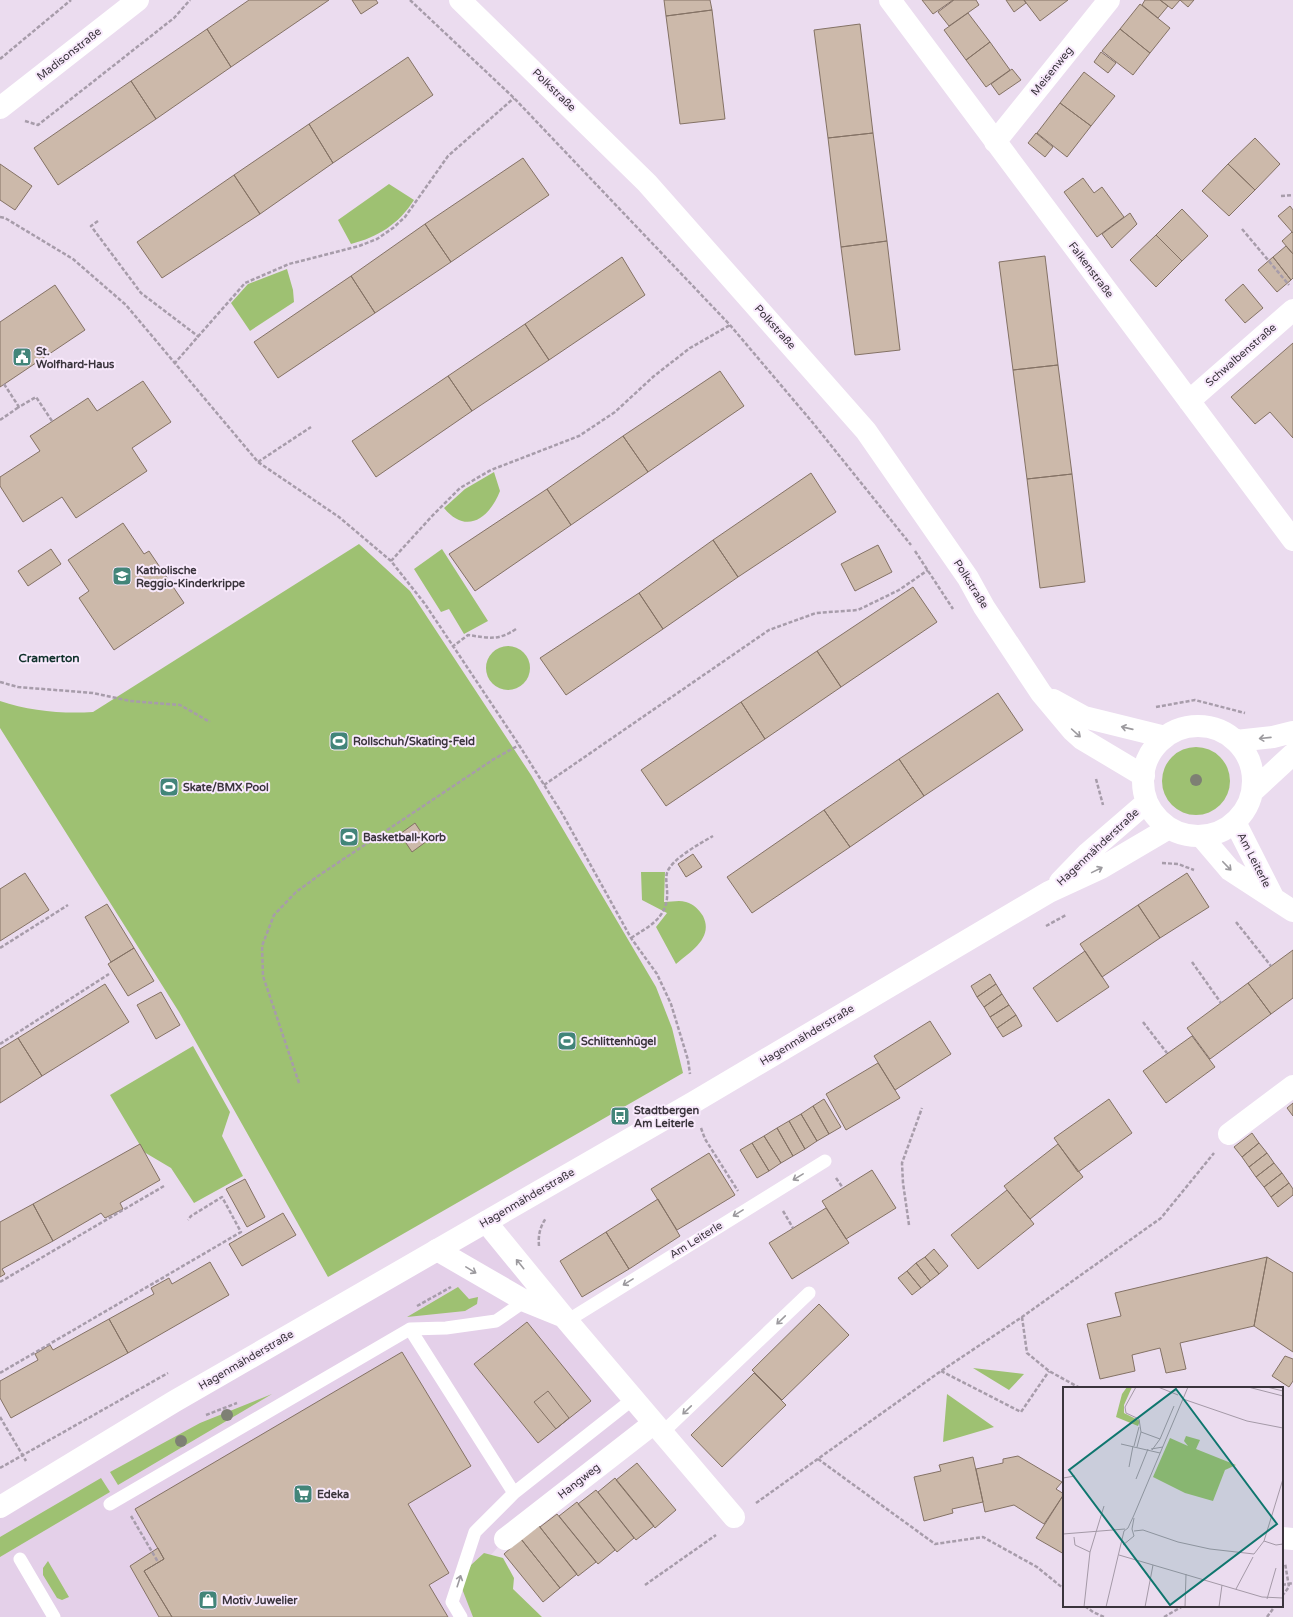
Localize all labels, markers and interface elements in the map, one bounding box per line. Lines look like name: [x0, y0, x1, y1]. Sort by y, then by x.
street label: Madisonstraße: [34, 25, 104, 83]
street label: Meisenweg: [1028, 44, 1076, 98]
street label: Polkstraße: [530, 66, 578, 114]
street label: Falkenstraße: [1066, 240, 1116, 300]
street label: Polkstraße: [752, 302, 798, 352]
street label: Schwalbenstraße: [1203, 321, 1279, 389]
place label: St. Wolfhard-Haus: [36, 345, 115, 371]
public building icon: St. Wolfhard-Haus: [11, 346, 33, 368]
street label: Polkstraße: [951, 557, 991, 611]
place label: Katholische Reggio-Kinderkrippe: [136, 564, 246, 591]
school or university icon: Katholische Reggio-Kinderkrippe: [111, 565, 133, 587]
district label: Cramerton: [18, 651, 80, 665]
one-way arrow: [1121, 724, 1134, 732]
one-way arrow: [1071, 729, 1081, 738]
sports icon: Rollschuh/Skating-Feld: [328, 730, 350, 752]
one-way arrow: [1259, 734, 1272, 741]
place label: Rollschuh/Skating-Feld: [353, 735, 475, 749]
sports icon: Skate/BMX Pool: [158, 776, 180, 798]
place label: Skate/BMX Pool: [183, 781, 269, 794]
street label: Hagenmähderstraße: [1054, 806, 1142, 888]
sports icon: Basketball-Korb: [338, 826, 360, 848]
street label: Am Leiterle: [1235, 830, 1273, 890]
place label: Basketball-Korb: [363, 831, 446, 844]
one-way arrow: [1222, 861, 1231, 871]
one-way arrow: [1091, 866, 1103, 873]
street label: Hagenmähderstraße: [758, 1002, 856, 1068]
sports icon: Schlittenhügel: [556, 1030, 578, 1052]
place label: Schlittenhügel: [581, 1035, 657, 1049]
place label: Stadtbergen Am Leiterle: [634, 1104, 699, 1130]
bus stop icon: Stadtbergen Am Leiterle: [609, 1105, 631, 1127]
street label: Hagenmähderstraße: [477, 1166, 577, 1230]
one-way arrow: [792, 1173, 804, 1181]
one-way arrow: [733, 1209, 744, 1218]
street label: Am Leiterle: [667, 1219, 725, 1261]
one-way arrow: [516, 1259, 525, 1269]
one-way arrow: [464, 1267, 476, 1275]
one-way arrow: [622, 1279, 634, 1287]
one-way arrow: [776, 1315, 786, 1325]
street label: Hagenmähderstraße: [196, 1328, 296, 1392]
inset map: [1063, 1387, 1283, 1607]
one-way arrow: [682, 1405, 692, 1415]
street label: Hangweg: [555, 1460, 603, 1501]
supermarket icon: Edeka: [292, 1483, 314, 1505]
place label: Edeka: [317, 1488, 349, 1501]
one-way arrow: [456, 1575, 463, 1588]
shop icon: Motiv Juwelier: [197, 1589, 219, 1611]
place label: Motiv Juwelier: [222, 1594, 298, 1607]

